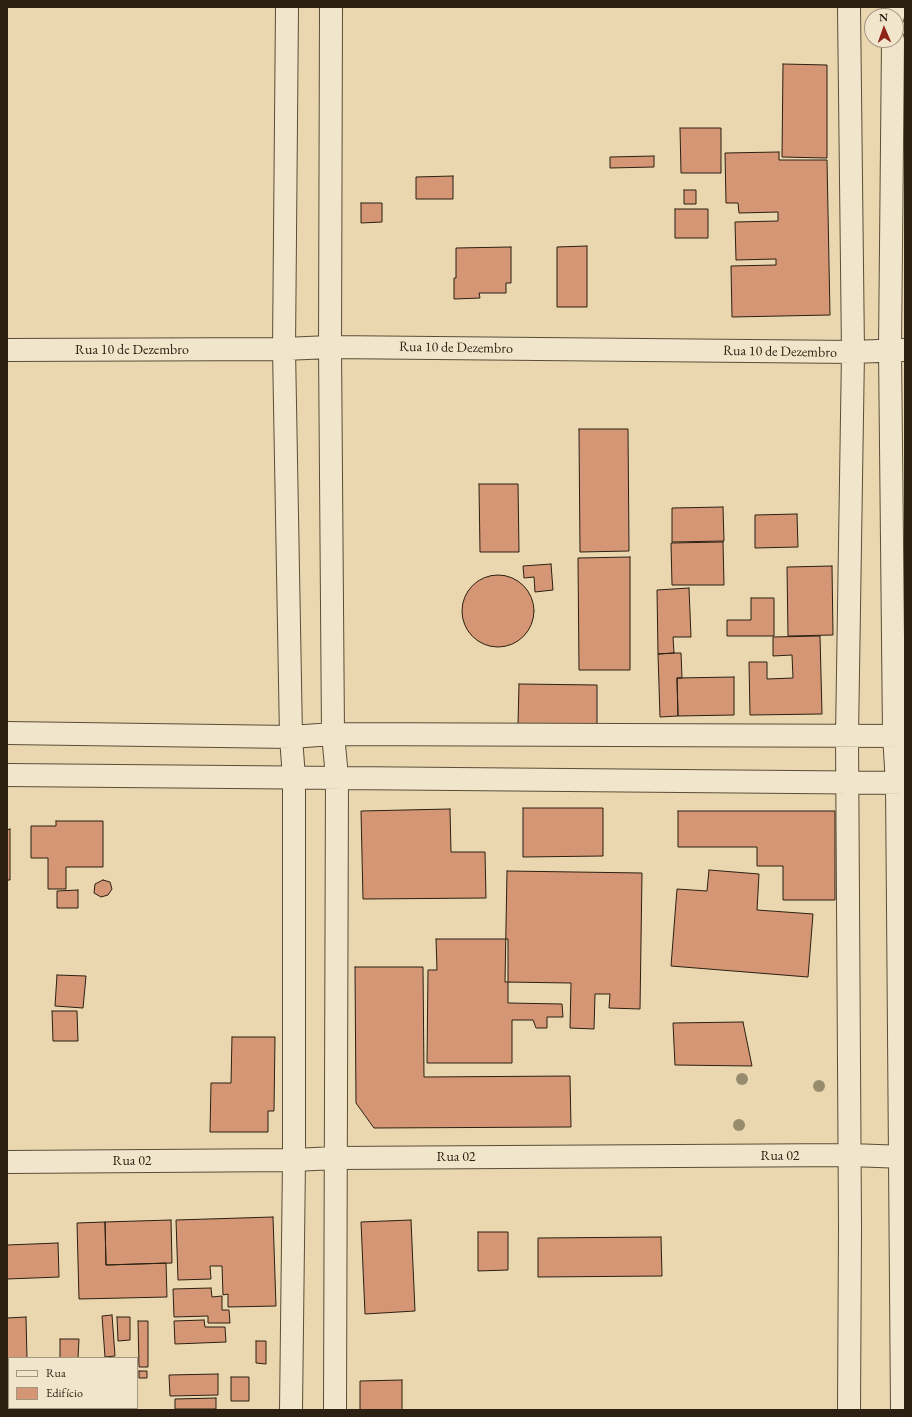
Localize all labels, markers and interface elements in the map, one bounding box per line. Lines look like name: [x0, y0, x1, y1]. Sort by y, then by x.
north arrow: [864, 8, 904, 48]
text: N: [879, 10, 888, 24]
street label: Rua 10 de Dezembro: [399, 339, 513, 357]
street label: Rua 10 de Dezembro: [75, 342, 189, 358]
street label: Rua 10 de Dezembro: [723, 343, 837, 361]
street label: Rua 02: [760, 1148, 800, 1164]
street label: Rua 02: [436, 1149, 476, 1165]
street label: Rua 02: [112, 1153, 152, 1169]
legend: [8, 1357, 138, 1409]
text: Rua: [46, 1365, 66, 1381]
text: Edifício: [46, 1385, 83, 1401]

